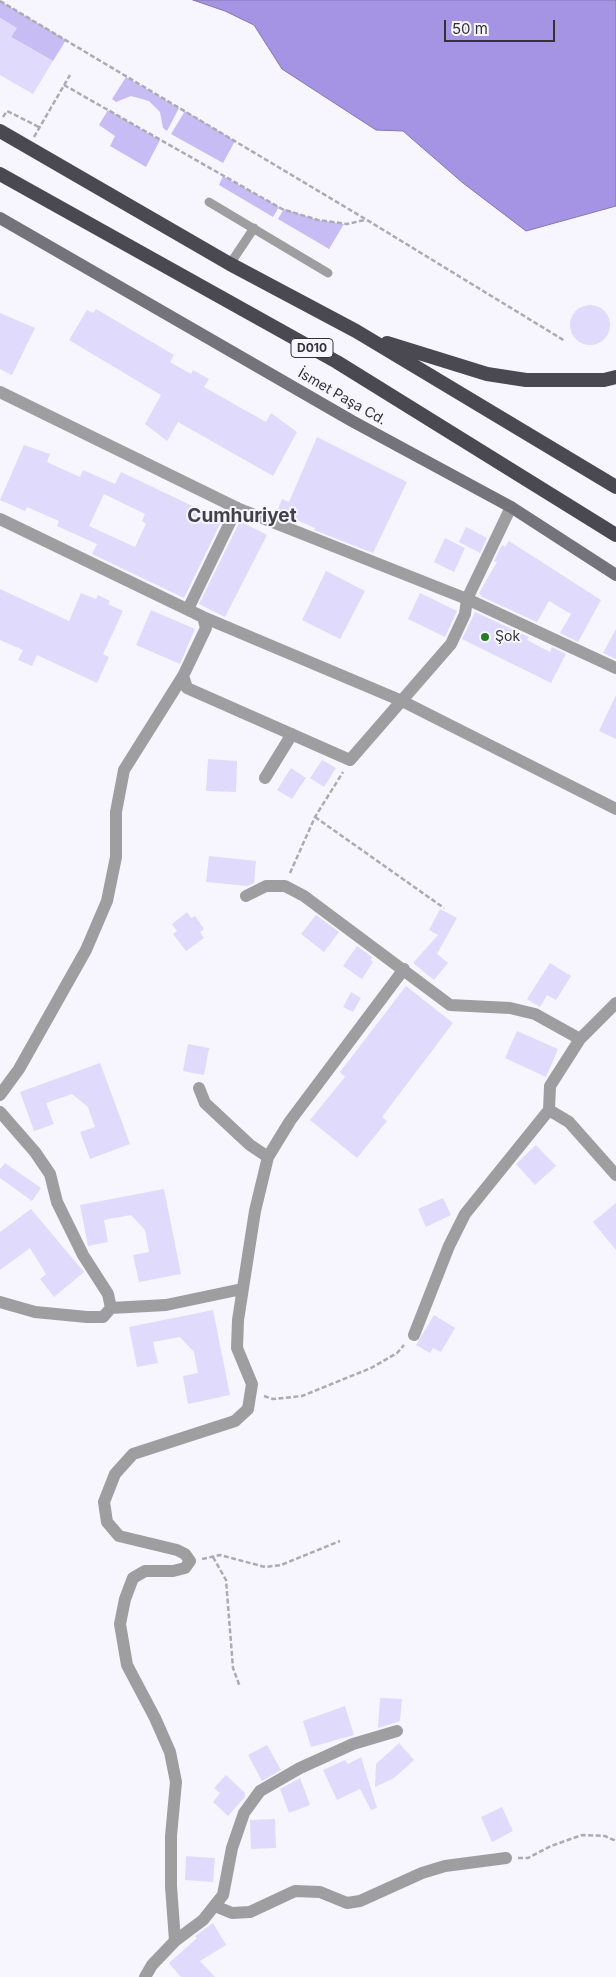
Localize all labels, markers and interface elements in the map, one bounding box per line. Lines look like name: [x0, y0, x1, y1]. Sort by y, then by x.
scale bar: [446, 10, 557, 42]
text: 50 m: [452, 19, 488, 38]
road number: D010: [291, 338, 333, 358]
street label: İsmet Paşa Cd.: [295, 365, 389, 429]
district label: Cumhuriyet: [187, 505, 297, 527]
place label: Şok: [495, 629, 520, 645]
marker: Şok: [479, 631, 491, 643]

